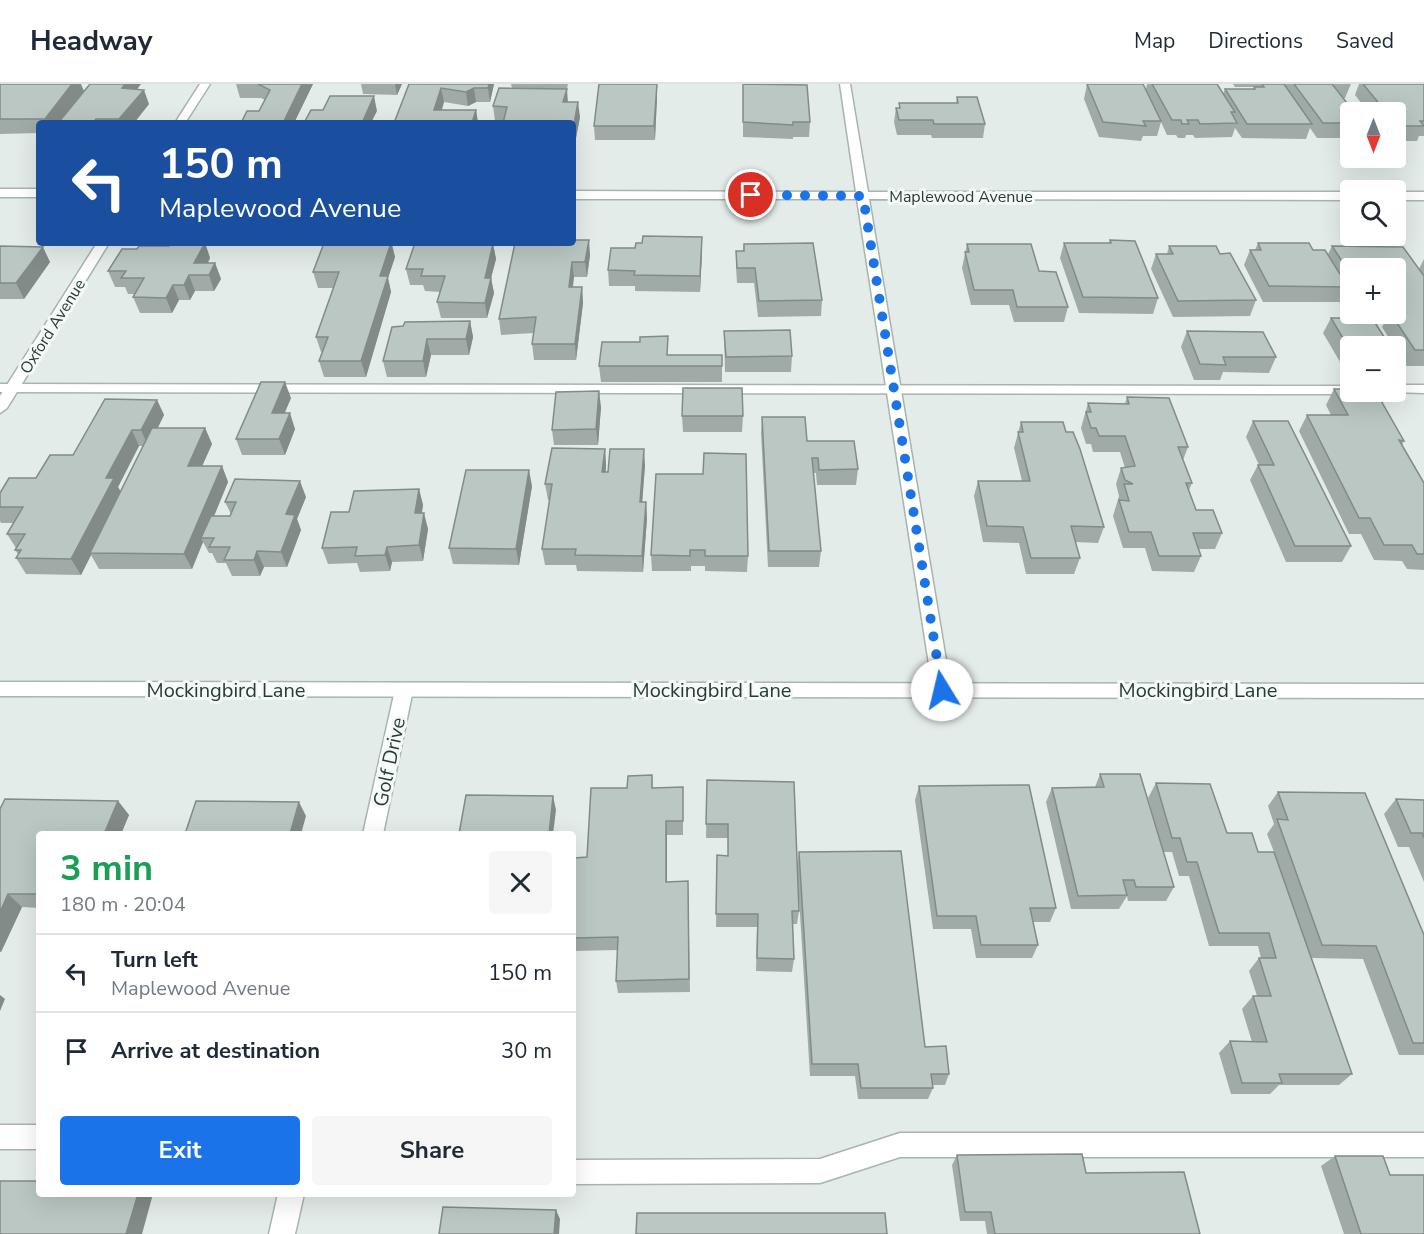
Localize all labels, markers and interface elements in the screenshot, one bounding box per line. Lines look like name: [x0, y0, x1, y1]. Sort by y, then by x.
text: Headway: [30, 22, 152, 60]
text: Map: [1134, 27, 1175, 55]
text: Directions: [1208, 27, 1303, 55]
text: Saved: [1336, 27, 1394, 55]
north arrow: [1340, 102, 1406, 168]
map controls: [1340, 102, 1406, 402]
text: 150 m: [159, 136, 283, 193]
icon: left: [60, 144, 138, 222]
pin: [725, 169, 776, 220]
icon: arrive: [734, 178, 767, 211]
button: search: [1340, 180, 1406, 246]
street label: Maplewood Avenue: [889, 186, 1033, 208]
text: Maplewood Avenue: [159, 190, 401, 227]
button: +: [1340, 258, 1406, 324]
street label: Oxford Avenue: [15, 275, 91, 378]
button: −: [1340, 336, 1406, 402]
position arrow: [910, 658, 974, 722]
street label: Mockingbird Lane: [147, 677, 305, 704]
street label: Mockingbird Lane: [633, 677, 791, 704]
street label: Mockingbird Lane: [1119, 677, 1277, 704]
street label: Golf Drive: [367, 715, 412, 809]
text: 3 min: [60, 844, 153, 893]
button: close: [489, 851, 552, 914]
text: 180 m · 20:04: [60, 891, 186, 918]
text: Turn left: [111, 945, 198, 975]
icon: left: [60, 957, 93, 990]
text: 150 m: [488, 958, 552, 988]
text: Maplewood Avenue: [111, 975, 290, 1002]
icon: arrive: [60, 1035, 93, 1068]
text: Arrive at destination: [111, 1036, 320, 1066]
text: 30 m: [501, 1036, 552, 1066]
button: Exit: [60, 1116, 300, 1185]
button: Share: [312, 1116, 552, 1185]

